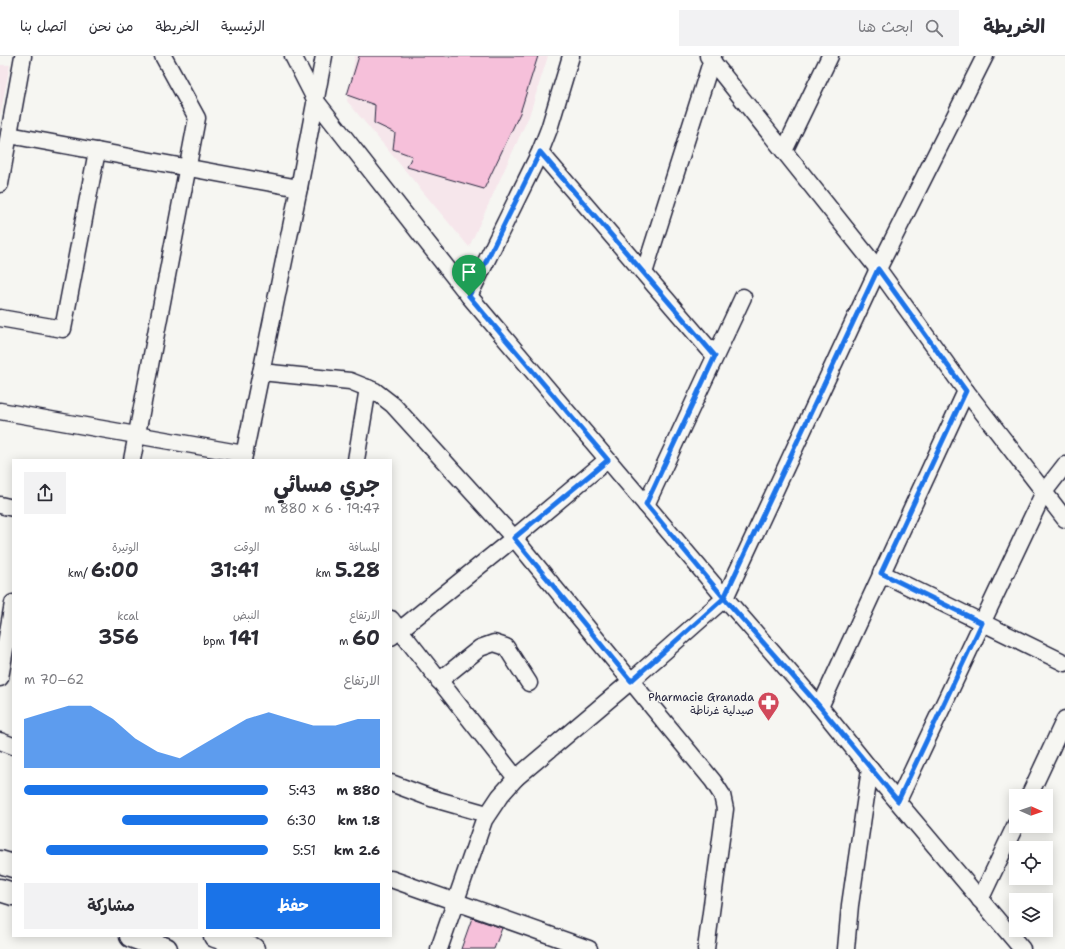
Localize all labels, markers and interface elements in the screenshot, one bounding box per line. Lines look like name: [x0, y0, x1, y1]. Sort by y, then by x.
search box: [679, 10, 959, 46]
text: الخريطة: [983, 14, 1045, 39]
text: اتصل بنا: [20, 17, 67, 35]
text: من نحن: [89, 17, 133, 35]
text: الخريطة: [155, 17, 199, 35]
text: الرئيسية: [221, 17, 265, 35]
text: ابحث هنا: [858, 17, 913, 37]
icon: search: [923, 17, 945, 39]
pin: [452, 255, 486, 296]
icon: arrive: [458, 261, 480, 283]
text: جري مسائي: [274, 470, 380, 499]
button: share: [24, 472, 66, 514]
text: 19:47 · 6 × 880 m: [264, 500, 380, 517]
text: الوتيرة: [112, 540, 139, 555]
text: الوقت: [234, 540, 259, 555]
text: المسافة: [349, 540, 380, 555]
text: 6:00: [91, 557, 139, 583]
text: 31:41: [210, 557, 259, 583]
text: 5.28: [335, 557, 380, 583]
text: /km: [68, 566, 91, 581]
text: km: [316, 566, 335, 581]
text: النبض: [233, 608, 259, 623]
text: الارتفاع: [349, 608, 380, 623]
text: kcal: [117, 609, 139, 624]
text: 356: [98, 624, 139, 650]
text: 141: [229, 625, 259, 651]
text: 60: [352, 625, 380, 651]
text: bpm: [203, 634, 229, 649]
text: m: [339, 634, 352, 649]
text: 62–70 m: [24, 671, 84, 688]
text: الارتفاع: [344, 672, 380, 689]
place label: Pharmacie Granada صيدلية غرناطة: [648, 690, 754, 718]
pharmacy icon: Pharmacie Granada صيدلية غرناطة: [756, 690, 782, 723]
text: 5:43: [288, 782, 316, 799]
text: 880 m: [336, 782, 380, 799]
north arrow: [1009, 789, 1053, 833]
map controls: [1009, 789, 1053, 937]
text: 6:30: [287, 812, 316, 829]
text: 1.8 km: [337, 812, 380, 829]
button: locate: [1009, 841, 1053, 885]
text: 5:51: [292, 842, 316, 859]
text: 2.6 km: [334, 842, 380, 859]
button: مشاركة: [24, 883, 198, 929]
button: حفظ: [206, 883, 380, 929]
button: layers: [1009, 893, 1053, 937]

